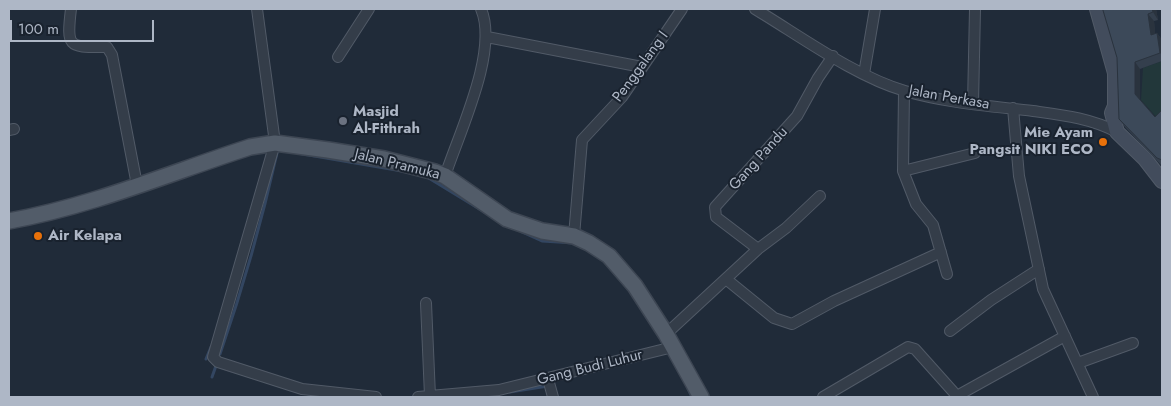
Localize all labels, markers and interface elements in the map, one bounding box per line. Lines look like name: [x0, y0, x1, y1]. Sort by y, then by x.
scale bar: [12, 10, 156, 42]
text: 100 m: [18, 18, 59, 40]
street label: Penggalang I: [609, 28, 673, 106]
street label: Jalan Perkasa: [907, 82, 991, 114]
place label: Masjid Al-Fithrah: [353, 103, 420, 138]
marker: Masjid Al-Fithrah: [337, 115, 349, 127]
street label: Gang Pandu: [726, 124, 792, 194]
place label: Mie Ayam Pangsit NIKI ECO: [970, 124, 1093, 159]
marker: Mie Ayam Pangsit NIKI ECO: [1097, 136, 1109, 148]
street label: Jalan Pramuka: [352, 146, 442, 184]
place label: Air Kelapa: [48, 227, 122, 245]
marker: Air Kelapa: [32, 230, 44, 242]
street label: Gang Budi Luhur: [535, 346, 645, 390]

